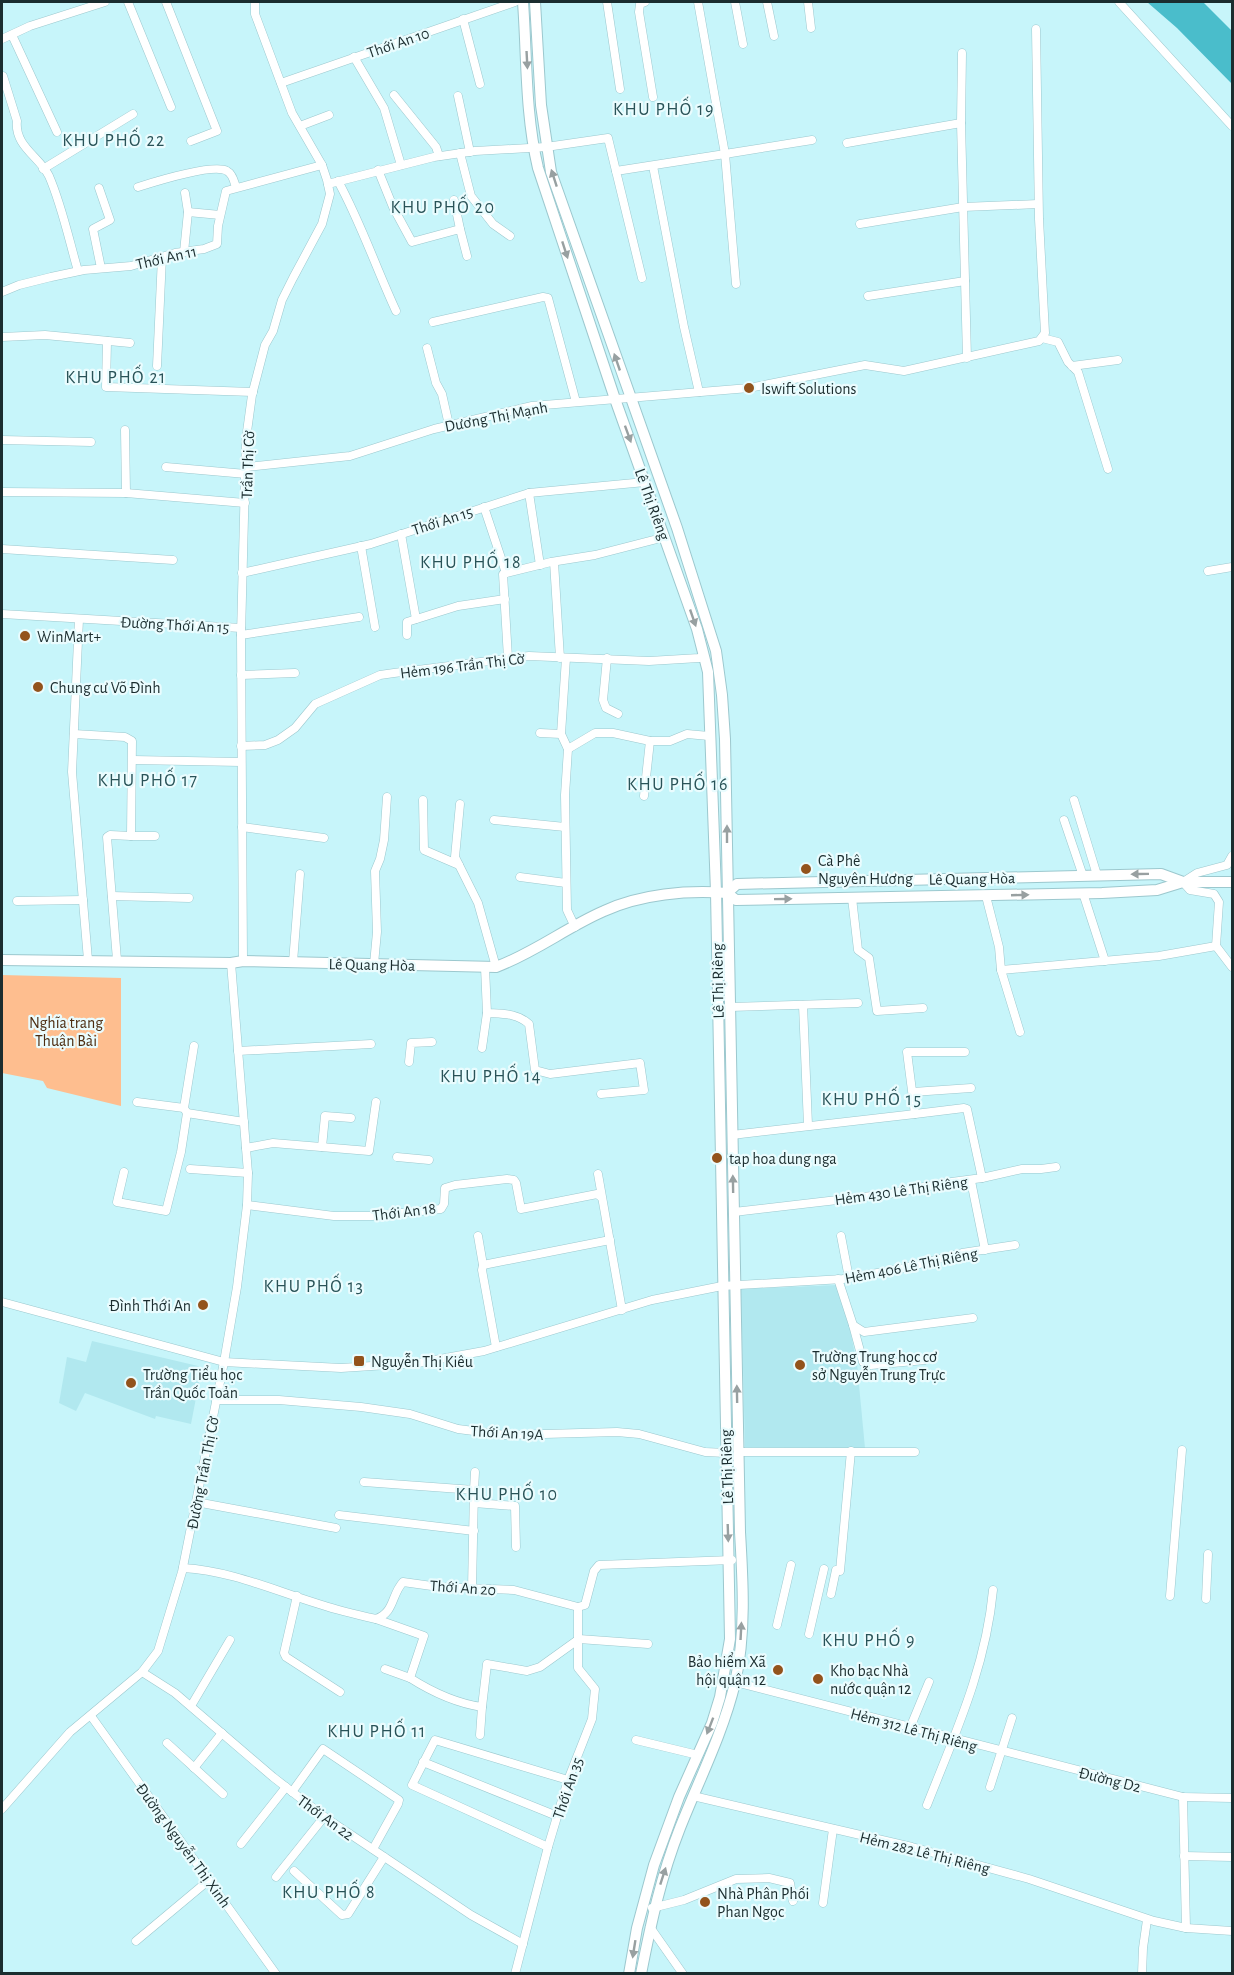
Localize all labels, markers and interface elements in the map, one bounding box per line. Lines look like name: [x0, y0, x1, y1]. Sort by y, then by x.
street label: Thới An 10: [365, 25, 432, 61]
one-way arrow: [522, 50, 531, 69]
district label: KHU PHỐ 19: [613, 96, 715, 119]
district label: KHU PHỐ 22: [62, 127, 166, 150]
one-way arrow: [549, 169, 558, 187]
district label: KHU PHỐ 20: [391, 194, 495, 217]
one-way arrow: [561, 241, 570, 259]
street label: Thới An 11: [134, 243, 198, 273]
one-way arrow: [612, 353, 622, 371]
district label: KHU PHỐ 21: [65, 364, 167, 387]
marker: Iswift Solutions: [742, 381, 756, 395]
place label: Iswift Solutions: [761, 381, 856, 397]
street label: Dương Thị Mạnh: [443, 399, 549, 435]
one-way arrow: [624, 425, 634, 443]
street label: Trần Thị Cờ: [239, 429, 257, 499]
street label: Lê Thị Riêng: [632, 466, 672, 543]
street label: Thới An 15: [410, 504, 475, 538]
district label: KHU PHỐ 18: [420, 549, 522, 572]
one-way arrow: [689, 609, 699, 627]
street label: Đường Thới An 15: [120, 614, 230, 636]
marker: WinMart+: [18, 629, 32, 643]
place label: WinMart+: [37, 629, 101, 645]
street label: Hẻm 196 Trần Thị Cờ: [399, 650, 526, 682]
marker: Chung cư Võ Đình: [31, 680, 45, 694]
place label: Chung cư Võ Đình: [50, 680, 161, 696]
district label: KHU PHỐ 17: [98, 767, 198, 790]
district label: KHU PHỐ 16: [627, 771, 729, 794]
one-way arrow: [722, 825, 732, 844]
place label: Cà Phê Nguyên Hương: [818, 853, 913, 888]
marker: Cà Phê Nguyên Hương: [799, 862, 813, 876]
street label: Lê Quang Hòa: [929, 870, 1015, 889]
one-way arrow: [1131, 870, 1150, 879]
one-way arrow: [1010, 890, 1029, 900]
one-way arrow: [773, 894, 792, 904]
street label: Lê Thị Riêng: [709, 943, 727, 1019]
street label: Lê Quang Hòa: [329, 956, 415, 975]
park label: Nghĩa trang Thuận Bài: [29, 1015, 103, 1049]
district label: KHU PHỐ 14: [440, 1063, 542, 1086]
district label: KHU PHỐ 15: [822, 1086, 922, 1109]
marker: tap hoa dung nga: [710, 1151, 724, 1165]
place label: tap hoa dung nga: [729, 1151, 837, 1167]
one-way arrow: [728, 1174, 738, 1193]
street label: Hẻm 430 Lê Thị Riêng: [834, 1174, 969, 1208]
street label: Thới An 18: [371, 1200, 437, 1224]
street label: Hẻm 406 Lê Thị Riêng: [843, 1245, 979, 1287]
district label: KHU PHỐ 13: [264, 1273, 364, 1296]
place label: Đình Thới An: [109, 1298, 191, 1314]
marker: Đình Thới An: [196, 1298, 210, 1312]
place label: Trường Trung học cơ sở Nguyễn Trung Trực: [812, 1349, 945, 1384]
place label: Nguyễn Thị Kiêu: [371, 1352, 473, 1371]
marker: Nguyễn Thị Kiêu: [352, 1354, 366, 1368]
marker: Trường Trung học cơ sở Nguyễn Trung Trực: [793, 1358, 807, 1372]
place label: Trường Tiểu học Trần Quốc Toản: [143, 1365, 242, 1402]
marker: Trường Tiểu học Trần Quốc Toản: [124, 1376, 138, 1390]
one-way arrow: [732, 1385, 742, 1404]
street label: Đường Trần Thị Cờ: [184, 1415, 222, 1531]
street label: Thới An 19A: [470, 1423, 544, 1443]
street label: Lê Thị Riêng: [718, 1429, 736, 1505]
district label: KHU PHỐ 10: [456, 1481, 558, 1504]
one-way arrow: [724, 1524, 733, 1543]
street label: Thới An 20: [429, 1578, 497, 1598]
one-way arrow: [736, 1622, 746, 1641]
district label: KHU PHỐ 9: [822, 1627, 916, 1650]
place label: Bảo hiểm Xã hội quận 12: [688, 1652, 766, 1688]
marker: Bảo hiểm Xã hội quận 12: [771, 1663, 785, 1677]
place label: Kho bạc Nhà nước quận 12: [830, 1663, 911, 1697]
marker: Kho bạc Nhà nước quận 12: [811, 1672, 825, 1686]
street label: Hẻm 312 Lê Thị Riêng: [849, 1705, 979, 1755]
one-way arrow: [705, 1717, 715, 1735]
district label: KHU PHỐ 11: [327, 1718, 427, 1741]
street label: Thới An 35: [550, 1755, 586, 1821]
street label: Đường D2: [1077, 1765, 1142, 1795]
street label: Đường Nguyễn Thị Xinh: [132, 1779, 235, 1911]
street label: Thới An 22: [294, 1792, 357, 1844]
street label: Hẻm 282 Lê Thị Riêng: [858, 1829, 992, 1877]
one-way arrow: [659, 1867, 668, 1885]
district label: KHU PHỐ 8: [282, 1879, 376, 1902]
place label: Nhà Phân Phối Phan Ngọc: [717, 1886, 809, 1920]
marker: Nhà Phân Phối Phan Ngọc: [698, 1895, 712, 1909]
one-way arrow: [629, 1940, 638, 1959]

